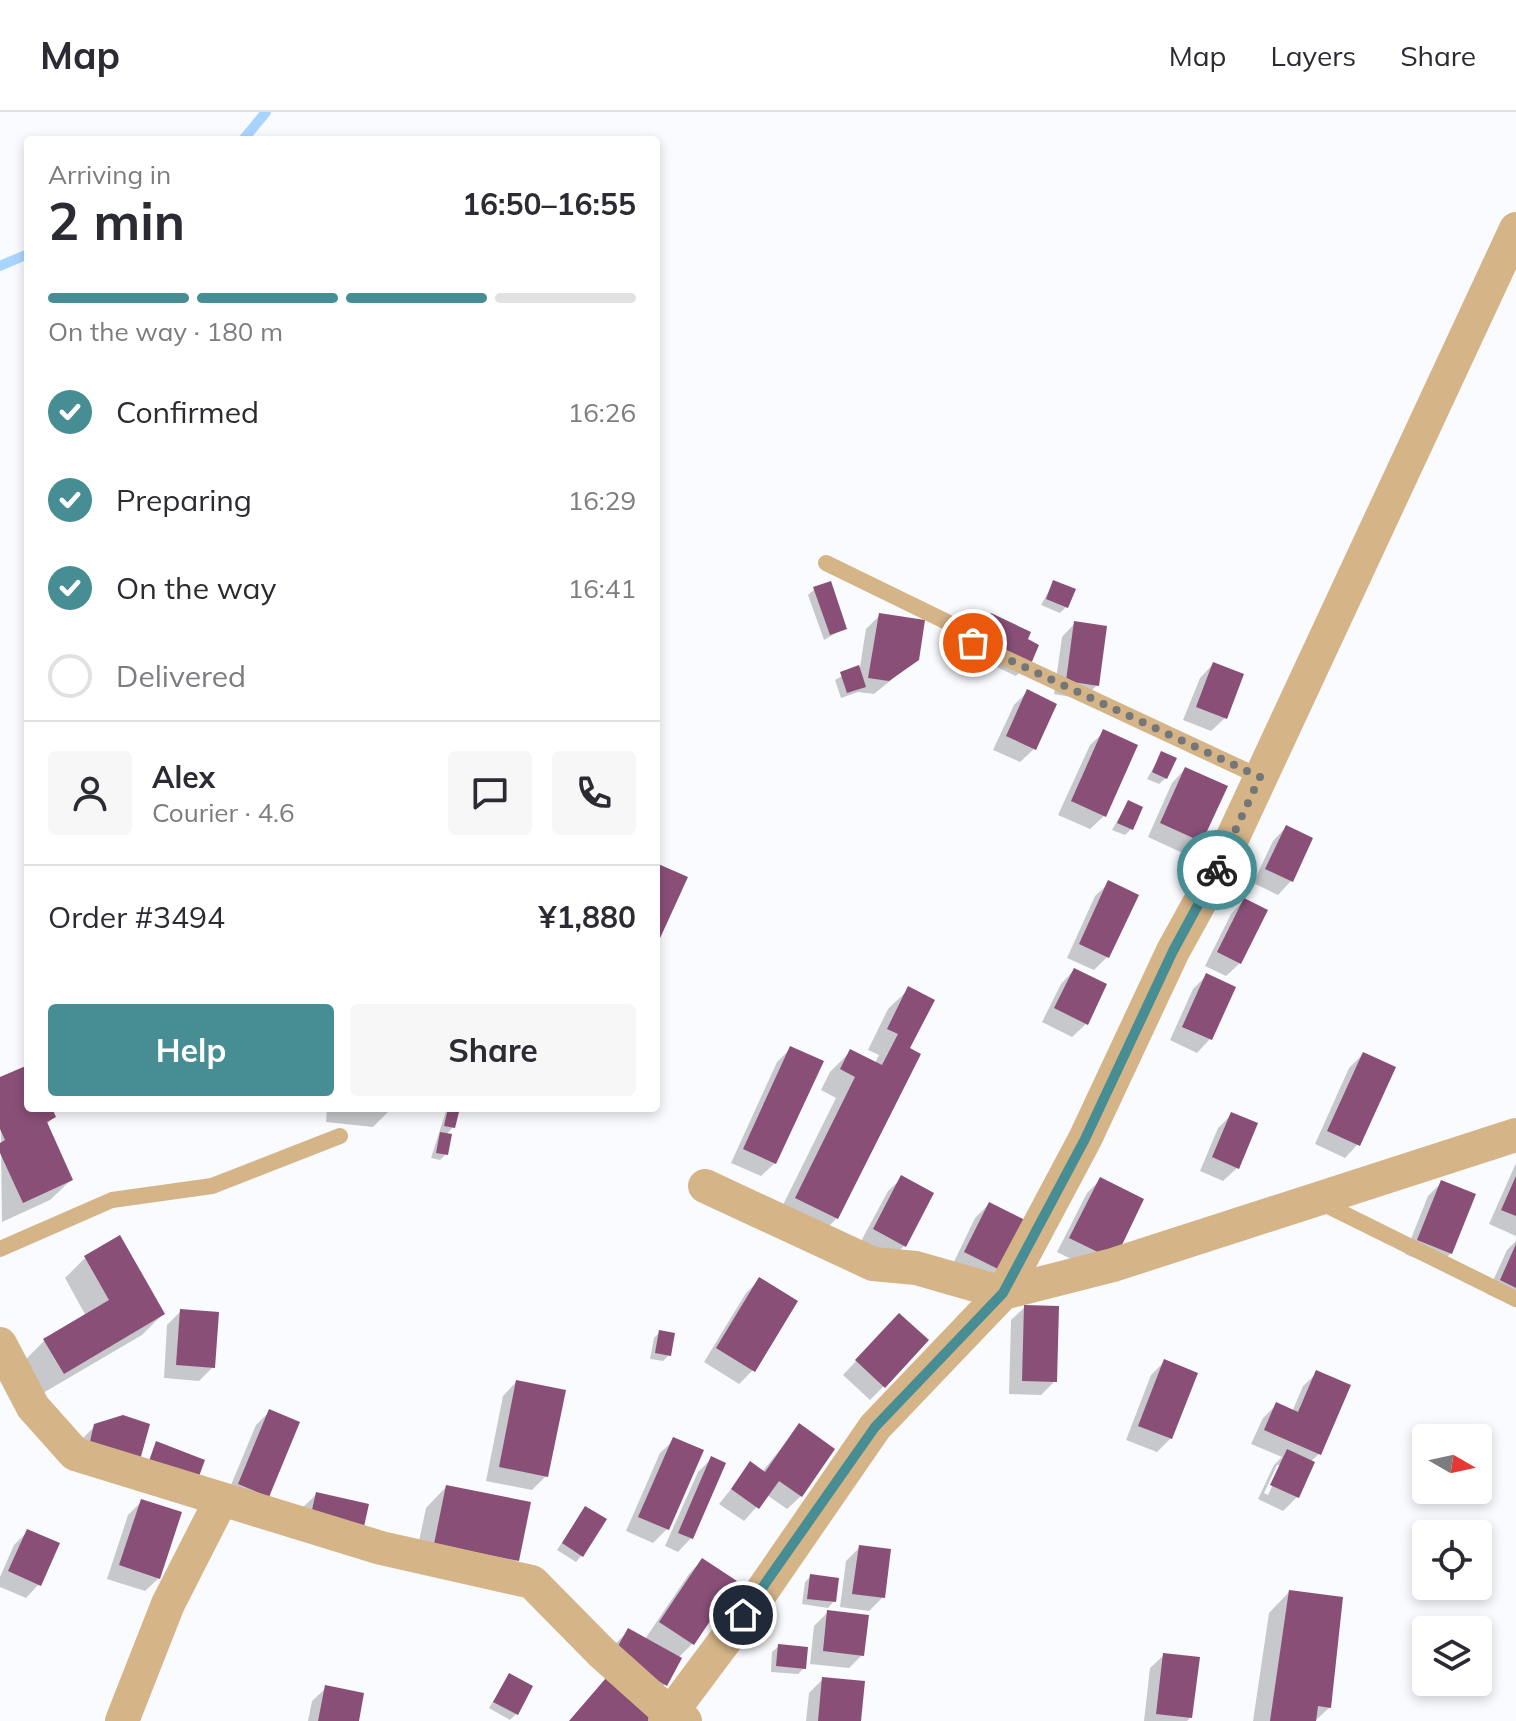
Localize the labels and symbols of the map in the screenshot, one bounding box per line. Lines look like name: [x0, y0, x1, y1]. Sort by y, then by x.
pin: [939, 609, 1007, 677]
courier: [1177, 830, 1257, 910]
north arrow: [1412, 1424, 1492, 1504]
pin: [709, 1581, 777, 1649]

